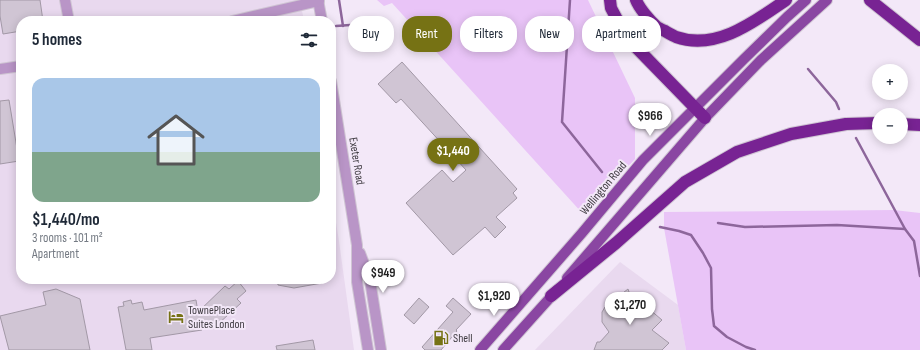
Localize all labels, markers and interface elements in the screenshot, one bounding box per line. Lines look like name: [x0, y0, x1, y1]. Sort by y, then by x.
chip: Buy: [348, 16, 394, 52]
chip: Rent: [402, 16, 452, 52]
chip: Filters: [460, 16, 517, 52]
chip: New: [525, 16, 574, 52]
chip: Apartment: [582, 16, 661, 52]
icon: filters: [298, 29, 320, 51]
text: 5 homes: [32, 30, 82, 50]
map controls: [872, 64, 908, 144]
button: +: [872, 64, 908, 100]
pin: $966: [626, 103, 674, 137]
icon: home: [140, 104, 212, 176]
text: $966: [637, 108, 663, 124]
button: −: [872, 108, 908, 144]
street label: Exeter Road: [345, 136, 368, 186]
pin: $1,440: [420, 138, 486, 172]
text: $1,440: [436, 143, 470, 159]
street label: Wellington Road: [577, 159, 630, 218]
text: $1,440/mo: [32, 210, 100, 230]
text: 3 rooms · 101 m²: [32, 230, 103, 246]
text: Apartment: [32, 246, 79, 262]
pin: $949: [359, 260, 407, 294]
text: $949: [370, 265, 396, 281]
pin: $1,920: [461, 283, 527, 317]
text: $1,920: [477, 288, 511, 304]
pin: $1,270: [597, 292, 663, 326]
text: $1,270: [614, 297, 646, 313]
place label: TownePlace Suites London: [188, 303, 245, 332]
hotel icon: TownePlace Suites London: [167, 308, 185, 326]
fuel station icon: Shell: [432, 329, 450, 347]
place label: Shell: [453, 331, 473, 346]

